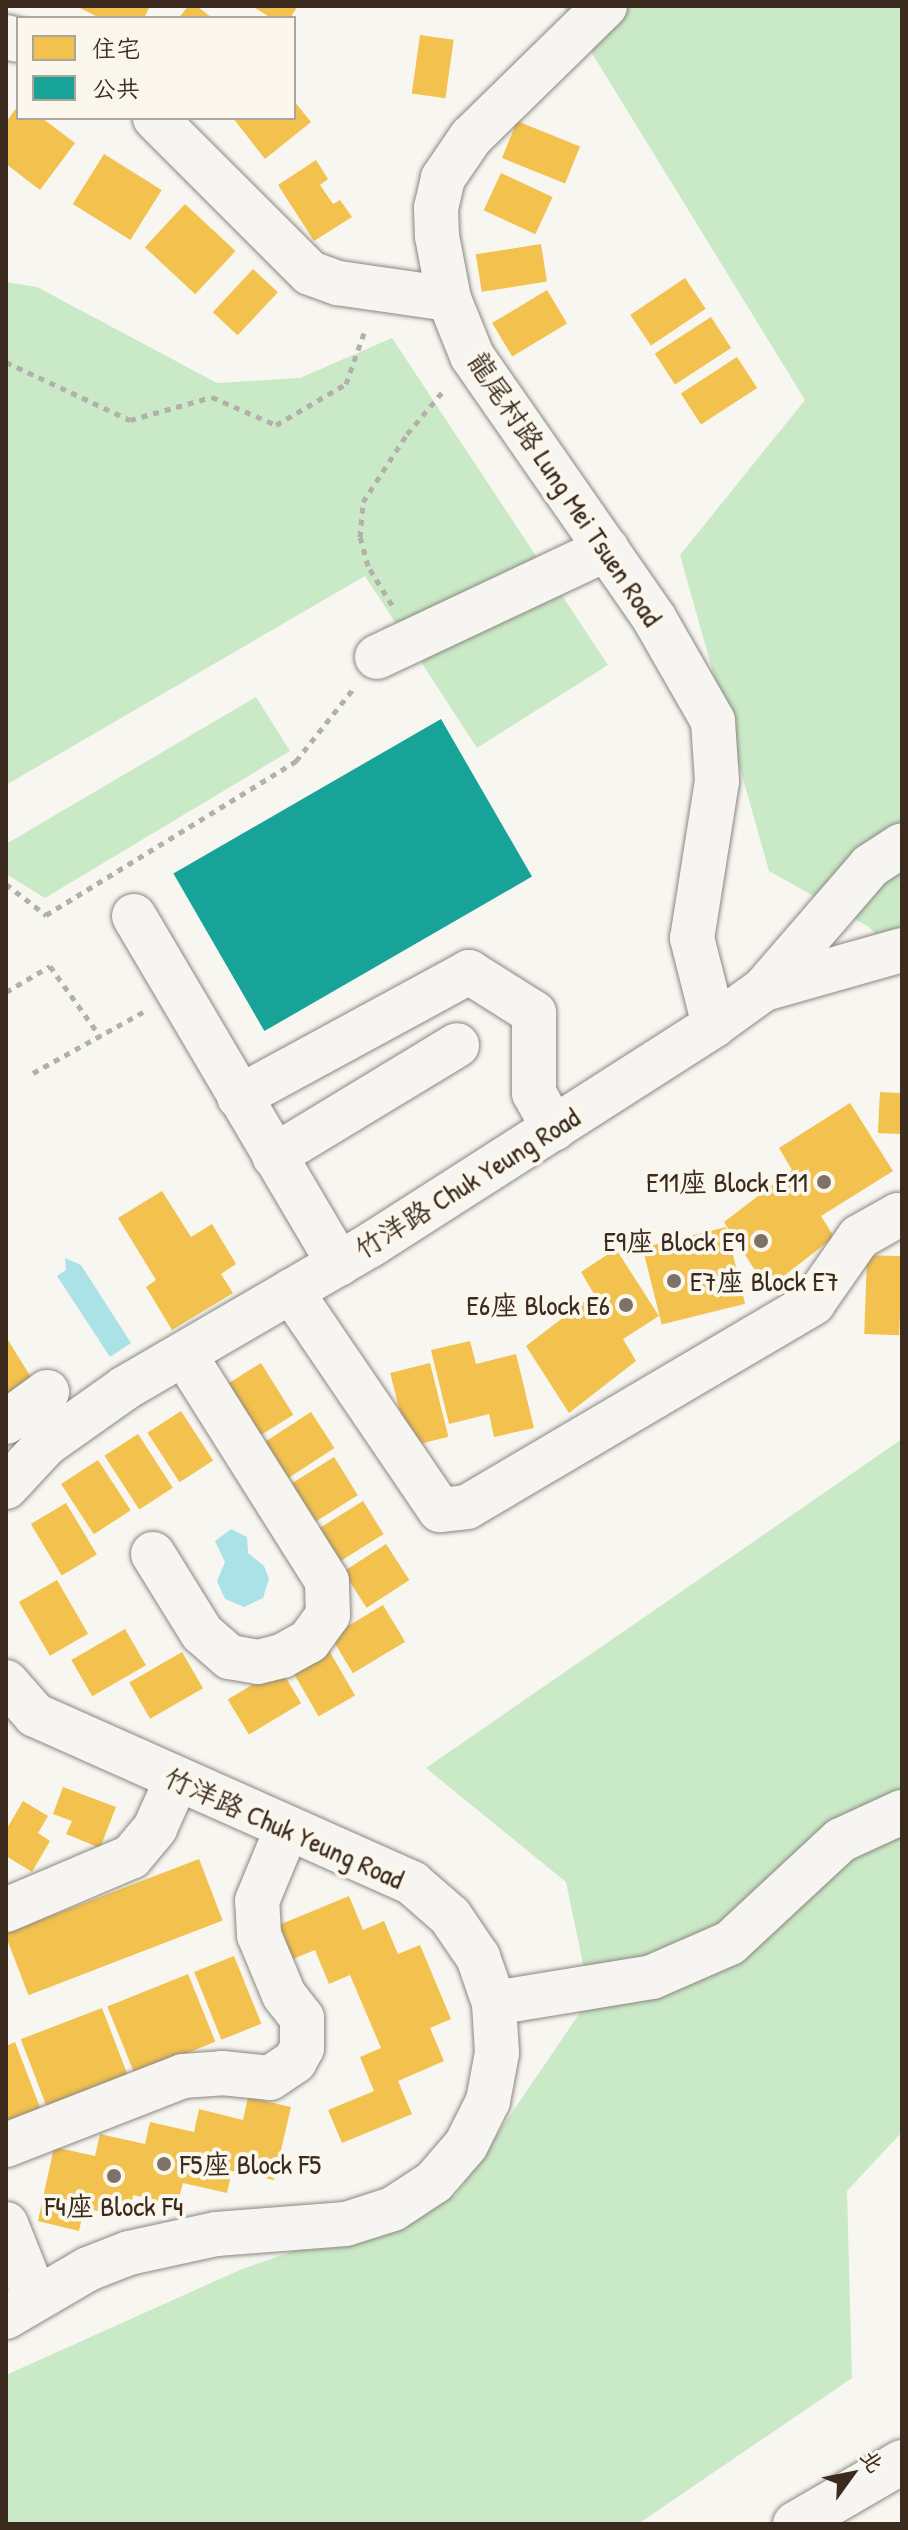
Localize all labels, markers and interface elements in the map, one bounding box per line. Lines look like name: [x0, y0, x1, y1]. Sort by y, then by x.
legend: [16, 16, 296, 120]
text: 住宅: [92, 32, 140, 64]
text: 公共: [92, 72, 140, 104]
street label: 龍尾村路 Lung Mei Tsuen Road: [461, 346, 669, 632]
street label: 竹洋路 Chuk Yeung Road: [348, 1100, 586, 1266]
place label: E11座 Block E11: [646, 1165, 808, 1199]
marker: E11座 Block E11: [815, 1173, 833, 1191]
place label: E9座 Block E9: [603, 1224, 745, 1258]
marker: E9座 Block E9: [752, 1232, 770, 1250]
place label: E7座 Block E7: [690, 1264, 839, 1298]
marker: E7座 Block E7: [665, 1272, 683, 1290]
place label: E6座 Block E6: [467, 1288, 610, 1322]
marker: E6座 Block E6: [617, 1296, 635, 1314]
street label: 竹洋路 Chuk Yeung Road: [159, 1760, 409, 1896]
place label: F5座 Block F5: [180, 2147, 321, 2181]
marker: F5座 Block F5: [155, 2155, 173, 2173]
marker: F4座 Block F4: [105, 2167, 123, 2185]
place label: F4座 Block F4: [45, 2189, 183, 2223]
north arrow: [812, 2434, 892, 2514]
text: 北: [854, 2444, 891, 2478]

